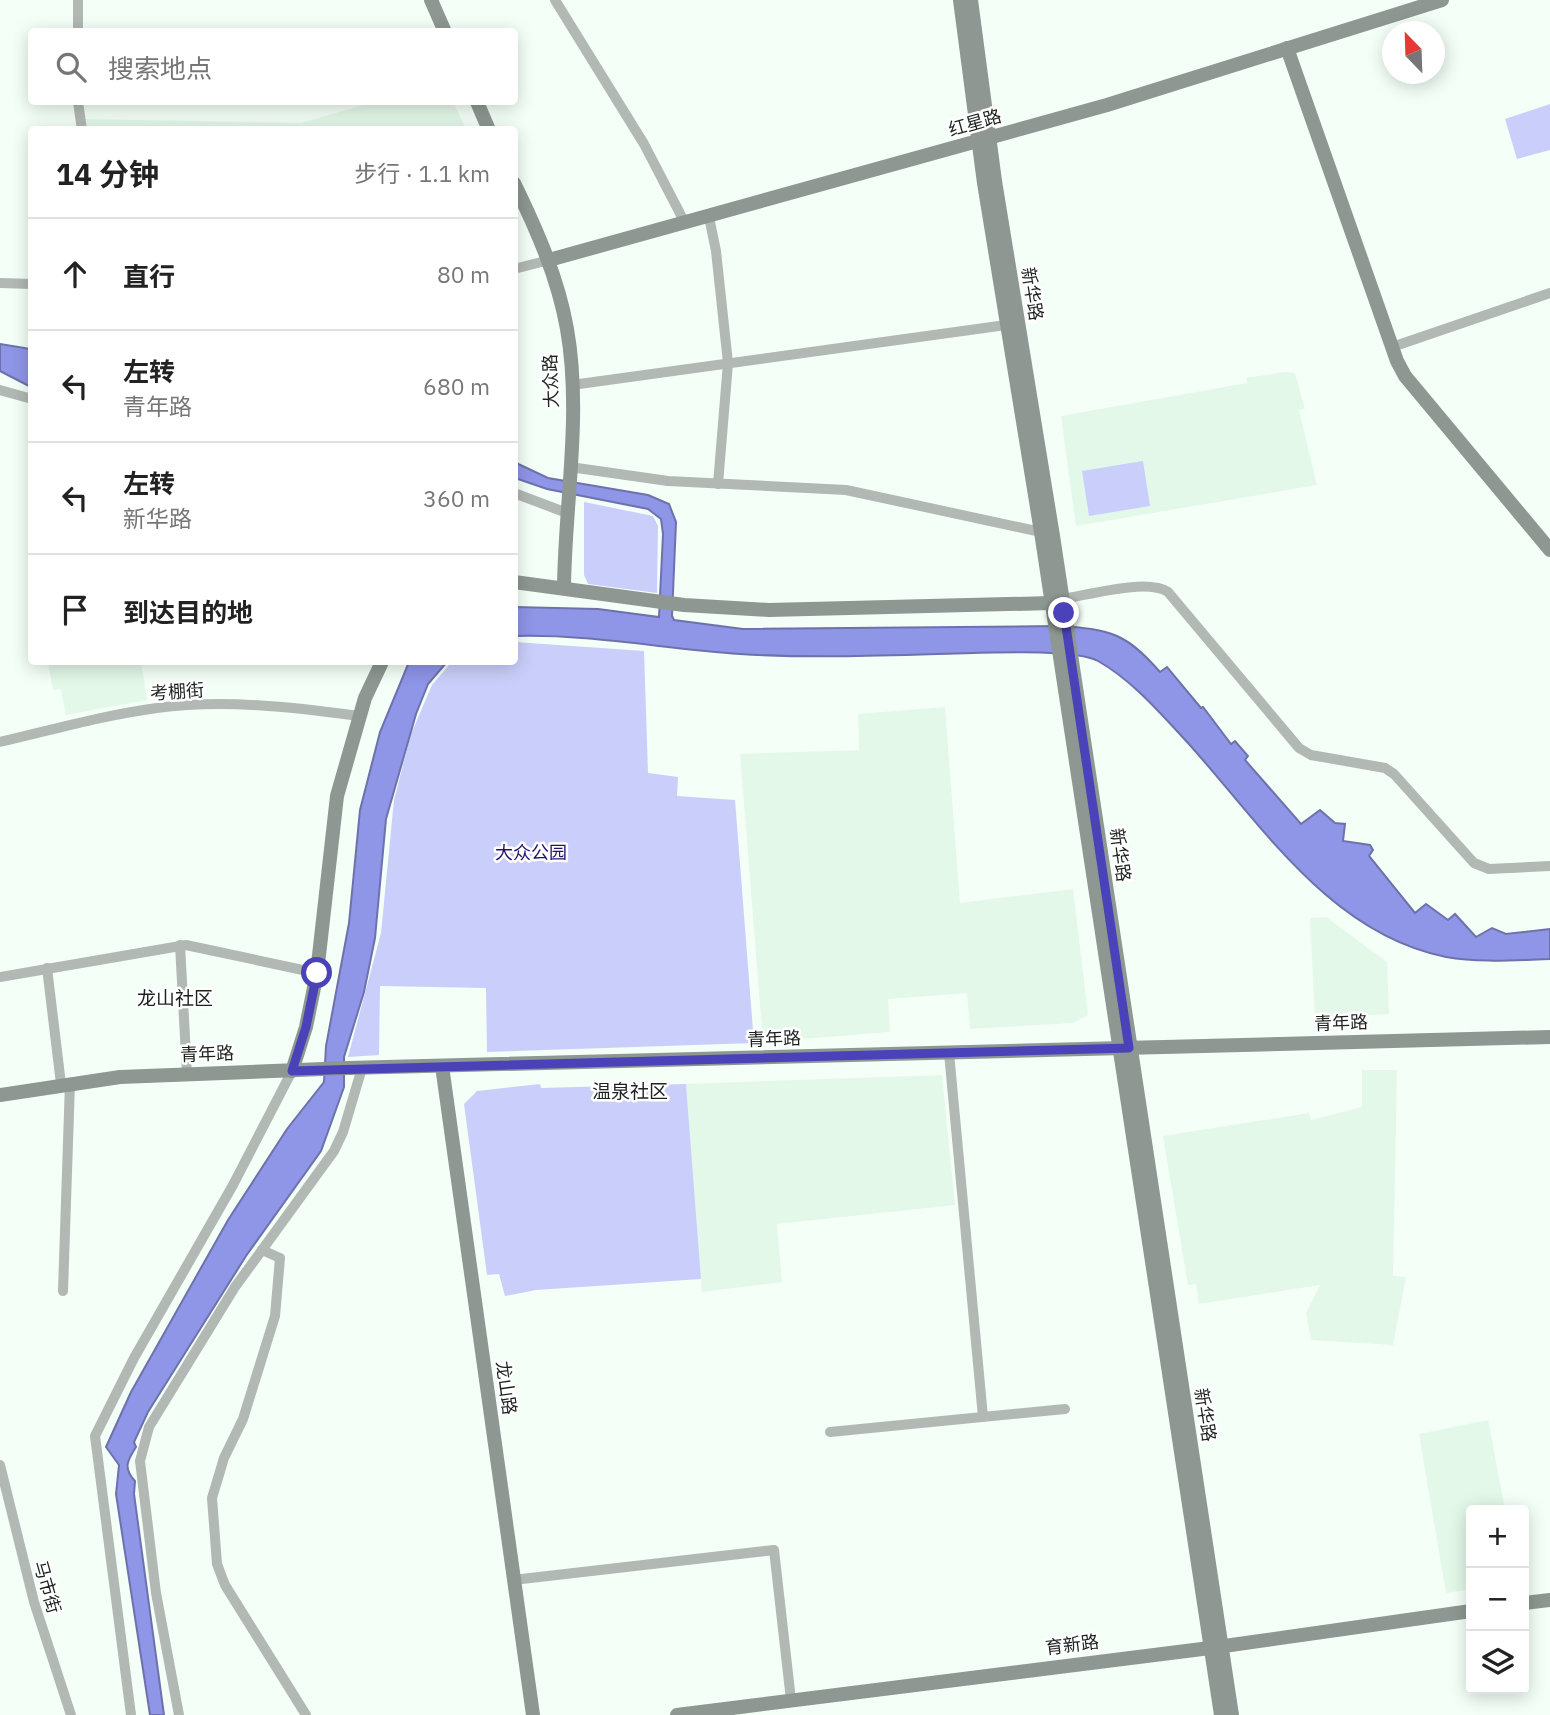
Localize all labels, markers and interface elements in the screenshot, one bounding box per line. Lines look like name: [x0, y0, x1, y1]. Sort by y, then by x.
north arrow: [1382, 21, 1445, 84]
search box: [28, 28, 518, 105]
icon: search: [52, 48, 90, 86]
text: 搜索地点: [108, 51, 212, 85]
street label: 红星路: [946, 104, 1004, 141]
text: 14 分钟: [56, 154, 159, 193]
text: 步行 · 1.1 km: [354, 158, 490, 188]
icon: ahead: [56, 255, 94, 293]
text: 直行: [123, 259, 175, 293]
text: 80 m: [437, 259, 490, 289]
street label: 新华路: [1017, 265, 1048, 322]
text: 左转: [123, 354, 175, 388]
street label: 大众路: [538, 354, 563, 408]
icon: left: [56, 367, 94, 405]
text: 680 m: [423, 371, 490, 401]
text: 青年路: [123, 391, 192, 421]
text: 左转: [123, 466, 175, 500]
icon: left: [56, 479, 94, 517]
text: 360 m: [423, 483, 490, 513]
text: 新华路: [123, 503, 192, 533]
icon: arrive: [56, 591, 94, 629]
text: 到达目的地: [123, 595, 253, 629]
route end: [1048, 597, 1079, 628]
street label: 考棚街: [149, 678, 205, 705]
street label: 新华路: [1105, 827, 1136, 883]
park label: 大众公园: [495, 841, 567, 864]
route start: [301, 957, 332, 988]
district label: 龙山社区: [137, 986, 213, 1010]
street label: 青年路: [1314, 1010, 1368, 1035]
street label: 青年路: [747, 1026, 801, 1051]
street label: 青年路: [180, 1041, 234, 1066]
district label: 温泉社区: [592, 1079, 668, 1103]
street label: 龙山路: [491, 1360, 522, 1416]
street label: 新华路: [1190, 1386, 1221, 1443]
map controls: [1466, 1505, 1529, 1694]
button: +: [1466, 1505, 1529, 1568]
street label: 马市街: [29, 1558, 66, 1616]
button: −: [1466, 1568, 1529, 1631]
street label: 育新路: [1044, 1630, 1100, 1659]
button: layers: [1466, 1631, 1529, 1694]

